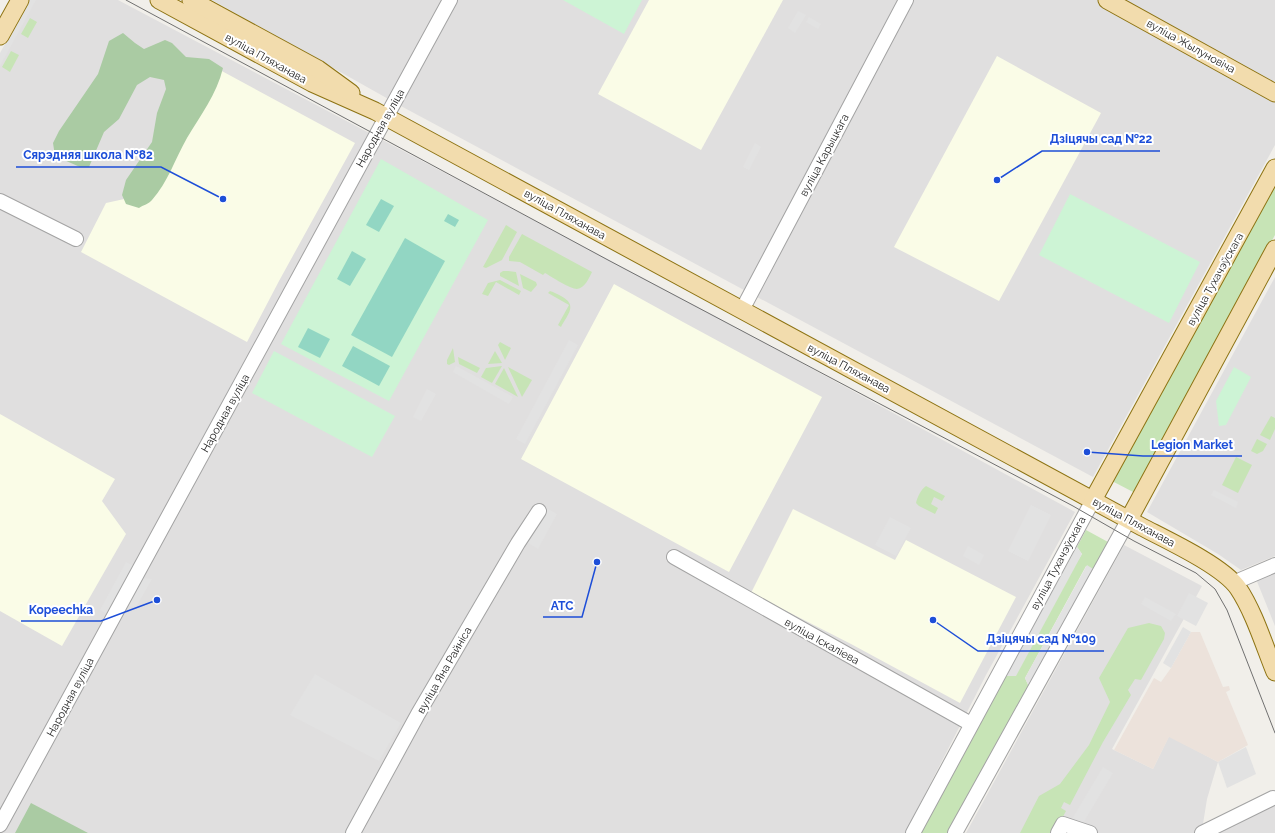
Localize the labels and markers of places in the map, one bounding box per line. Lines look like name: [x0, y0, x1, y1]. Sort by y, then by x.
callout: Дзіцячы сад №22: [1042, 127, 1160, 151]
callout: Сярэдняя школа №82: [16, 143, 161, 167]
callout: Legion Market: [1143, 432, 1242, 456]
callout: АТС: [543, 593, 582, 617]
callout: Kopeechka: [21, 597, 101, 621]
callout: Дзіцячы сад №109: [978, 627, 1104, 651]

